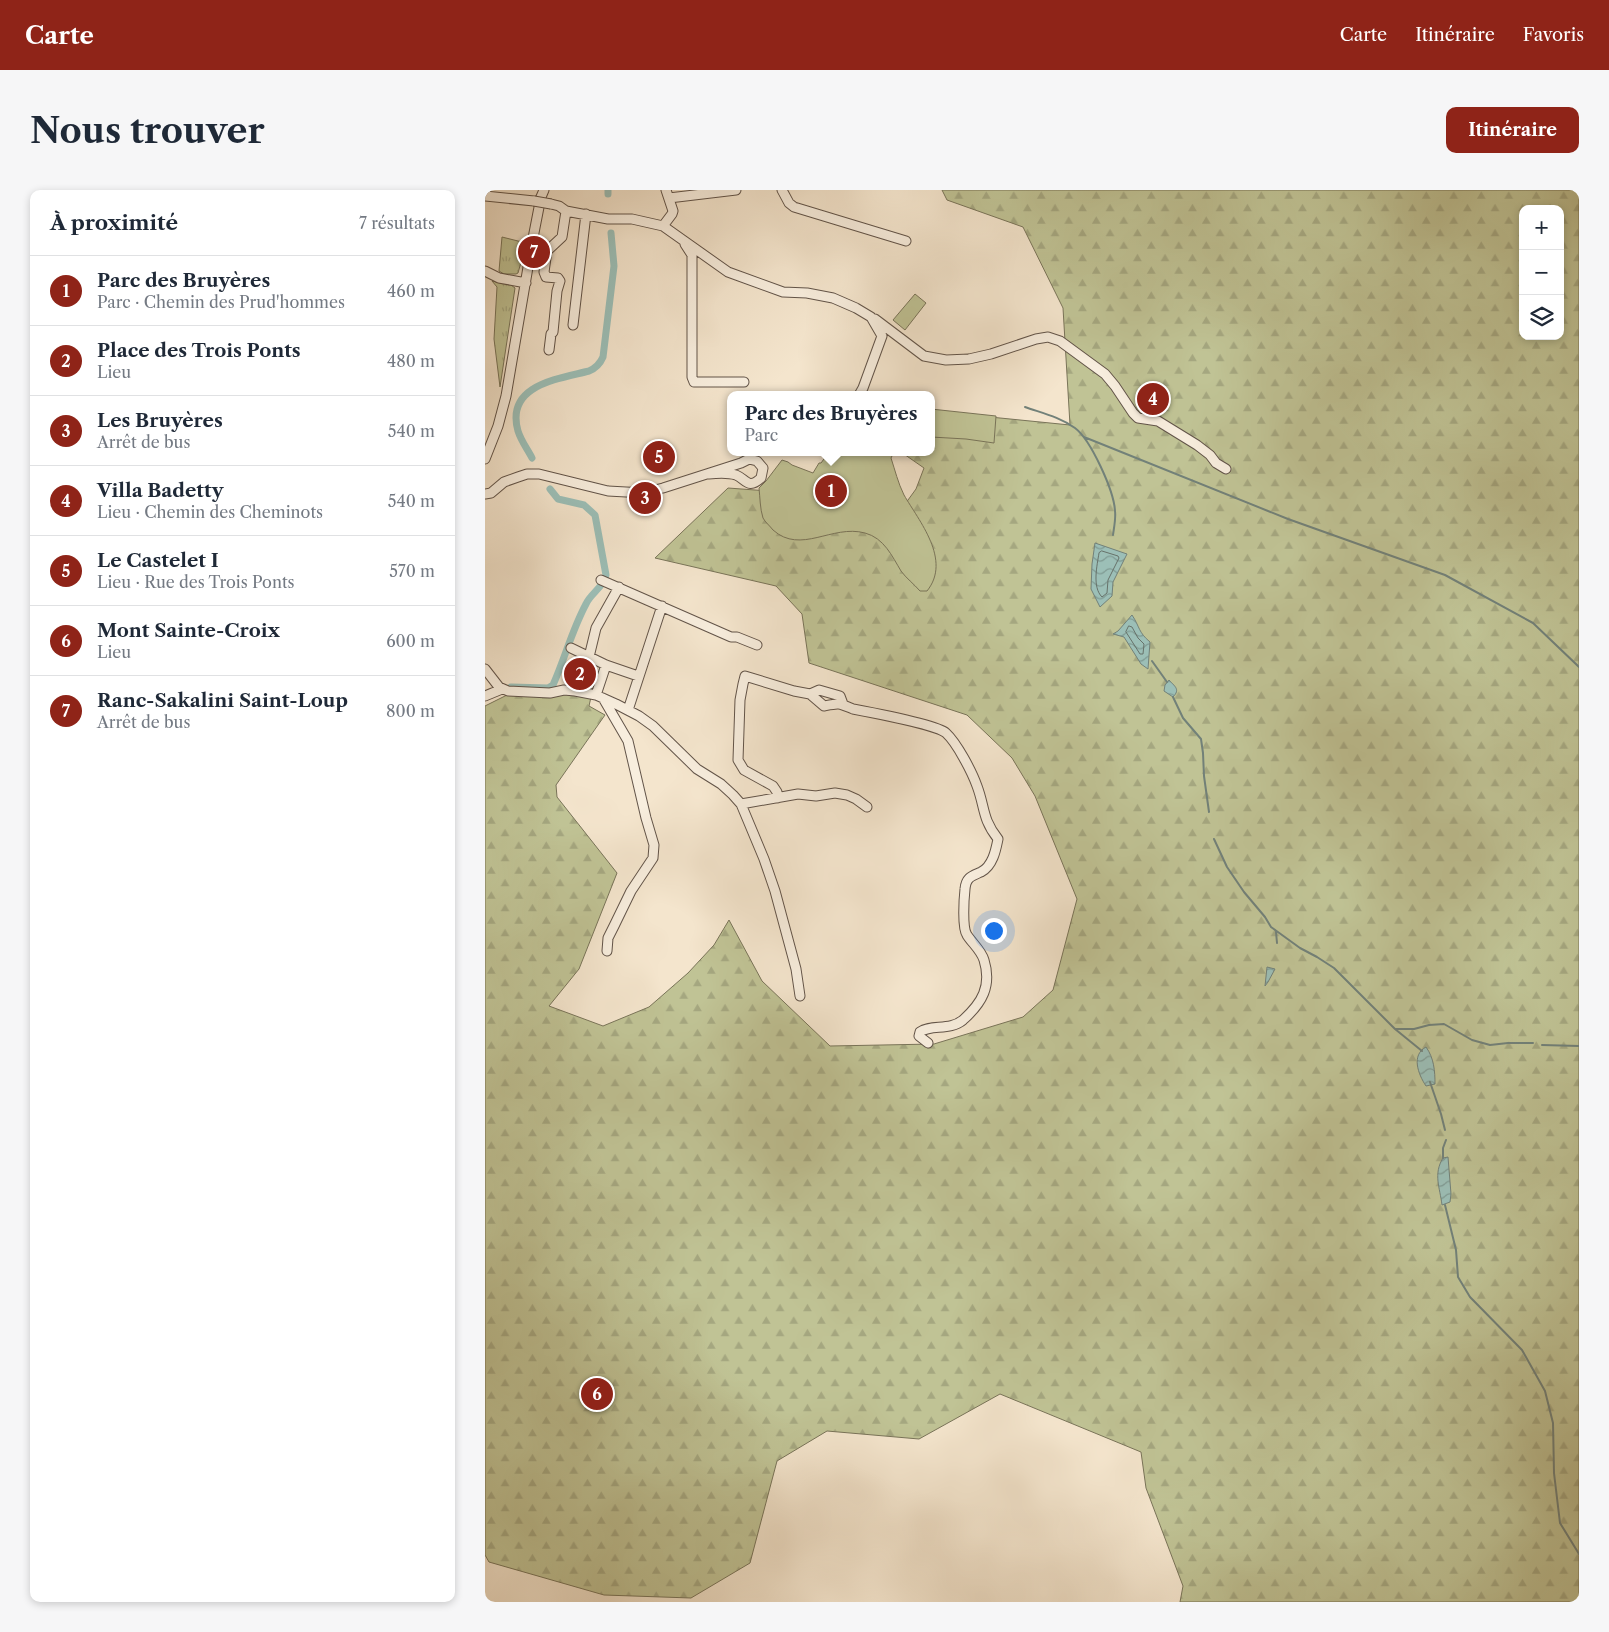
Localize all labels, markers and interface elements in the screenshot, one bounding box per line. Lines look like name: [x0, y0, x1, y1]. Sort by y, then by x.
text: Carte: [25, 21, 94, 50]
text: Carte: [1340, 24, 1387, 46]
text: Itinéraire: [1415, 24, 1495, 46]
text: Favoris: [1523, 24, 1584, 46]
button: Itinéraire: [1446, 107, 1579, 153]
text: Nous trouver: [30, 109, 265, 152]
map controls: [1519, 205, 1564, 340]
button: +: [1519, 205, 1564, 250]
text: À proximité: [50, 210, 178, 235]
text: 7 résultats: [359, 213, 435, 233]
pin: 7: [518, 233, 550, 271]
button: −: [1519, 250, 1564, 295]
text: Parc des Bruyères: [97, 269, 270, 292]
text: 1: [62, 281, 70, 301]
text: 460 m: [387, 281, 435, 301]
text: Parc · Chemin des Prud'hommes: [97, 292, 345, 312]
button: layers: [1519, 295, 1564, 340]
text: Place des Trois Ponts: [97, 339, 301, 362]
text: 2: [61, 351, 71, 371]
text: 480 m: [387, 351, 435, 371]
text: Lieu: [97, 362, 131, 382]
pin: 4: [1137, 380, 1169, 418]
popup: [727, 391, 935, 456]
text: Parc des Bruyères: [744, 402, 918, 425]
text: Les Bruyères: [97, 409, 223, 432]
text: 3: [61, 421, 71, 441]
text: 540 m: [388, 421, 435, 441]
text: Parc: [744, 425, 778, 445]
text: Arrêt de bus: [97, 432, 190, 452]
pin: 5: [643, 438, 675, 476]
pin: 1: [815, 472, 847, 510]
text: Villa Badetty: [97, 479, 223, 502]
pin: 3: [629, 479, 661, 517]
text: 4: [61, 491, 71, 511]
text: 540 m: [388, 491, 435, 511]
text: Lieu · Chemin des Cheminots: [97, 502, 323, 522]
text: Le Castelet I: [97, 549, 219, 572]
text: 5: [62, 561, 70, 581]
text: 570 m: [389, 561, 435, 581]
text: Lieu · Rue des Trois Ponts: [97, 572, 295, 592]
text: Mont Sainte-Croix: [97, 619, 280, 642]
text: 6: [61, 631, 71, 651]
text: 600 m: [386, 631, 435, 651]
text: Lieu: [97, 642, 131, 662]
pin: 2: [564, 655, 596, 693]
text: Ranc-Sakalini Saint-Loup: [97, 689, 348, 712]
text: 7: [62, 701, 70, 721]
text: 800 m: [386, 701, 435, 721]
text: Arrêt de bus: [97, 712, 190, 732]
your location: [981, 918, 1007, 944]
pin: 6: [581, 1375, 613, 1413]

